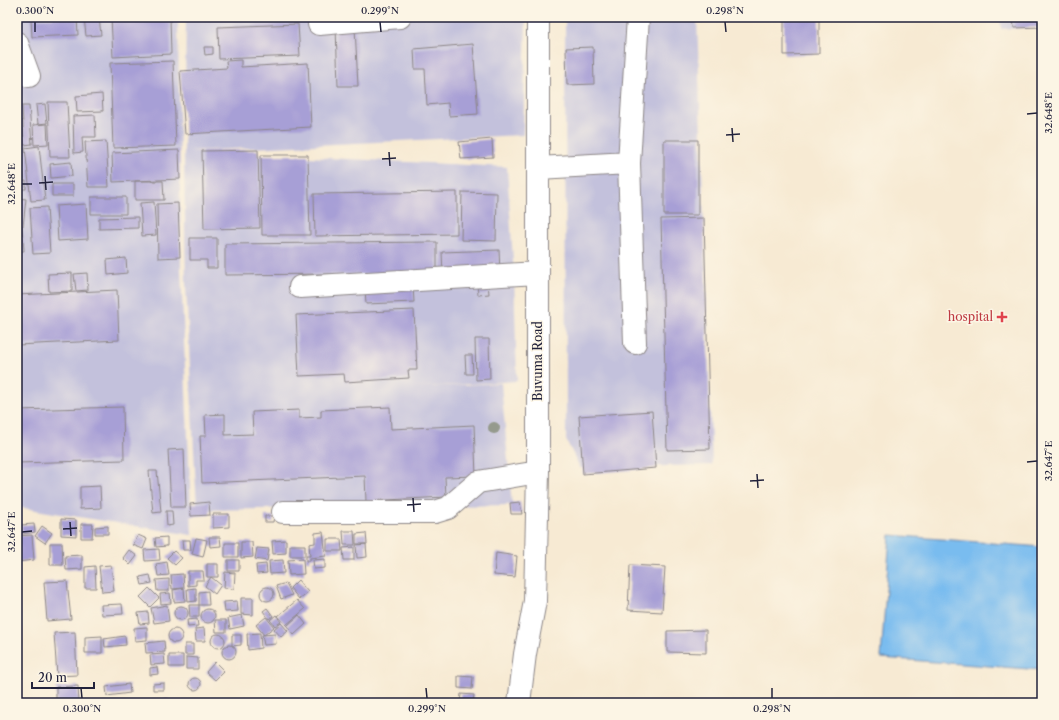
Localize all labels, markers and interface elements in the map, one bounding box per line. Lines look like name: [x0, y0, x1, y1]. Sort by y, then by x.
text: 0.300°N: [16, 4, 54, 17]
text: 0.299°N: [361, 4, 399, 17]
text: 0.298°N: [706, 4, 744, 17]
text: 32.648°E: [1042, 92, 1055, 134]
text: 32.648°E: [5, 163, 18, 205]
place label: hospital: [948, 309, 993, 324]
marker: hospital: [996, 311, 1008, 323]
street label: Buvuma Road: [530, 320, 545, 401]
text: 32.647°E: [1042, 441, 1055, 481]
text: 32.647°E: [5, 512, 18, 552]
scale bar: [32, 664, 94, 690]
text: 20 m: [38, 670, 67, 685]
text: 0.300°N: [63, 702, 101, 715]
text: 0.299°N: [408, 702, 446, 715]
text: 0.298°N: [753, 702, 791, 715]

